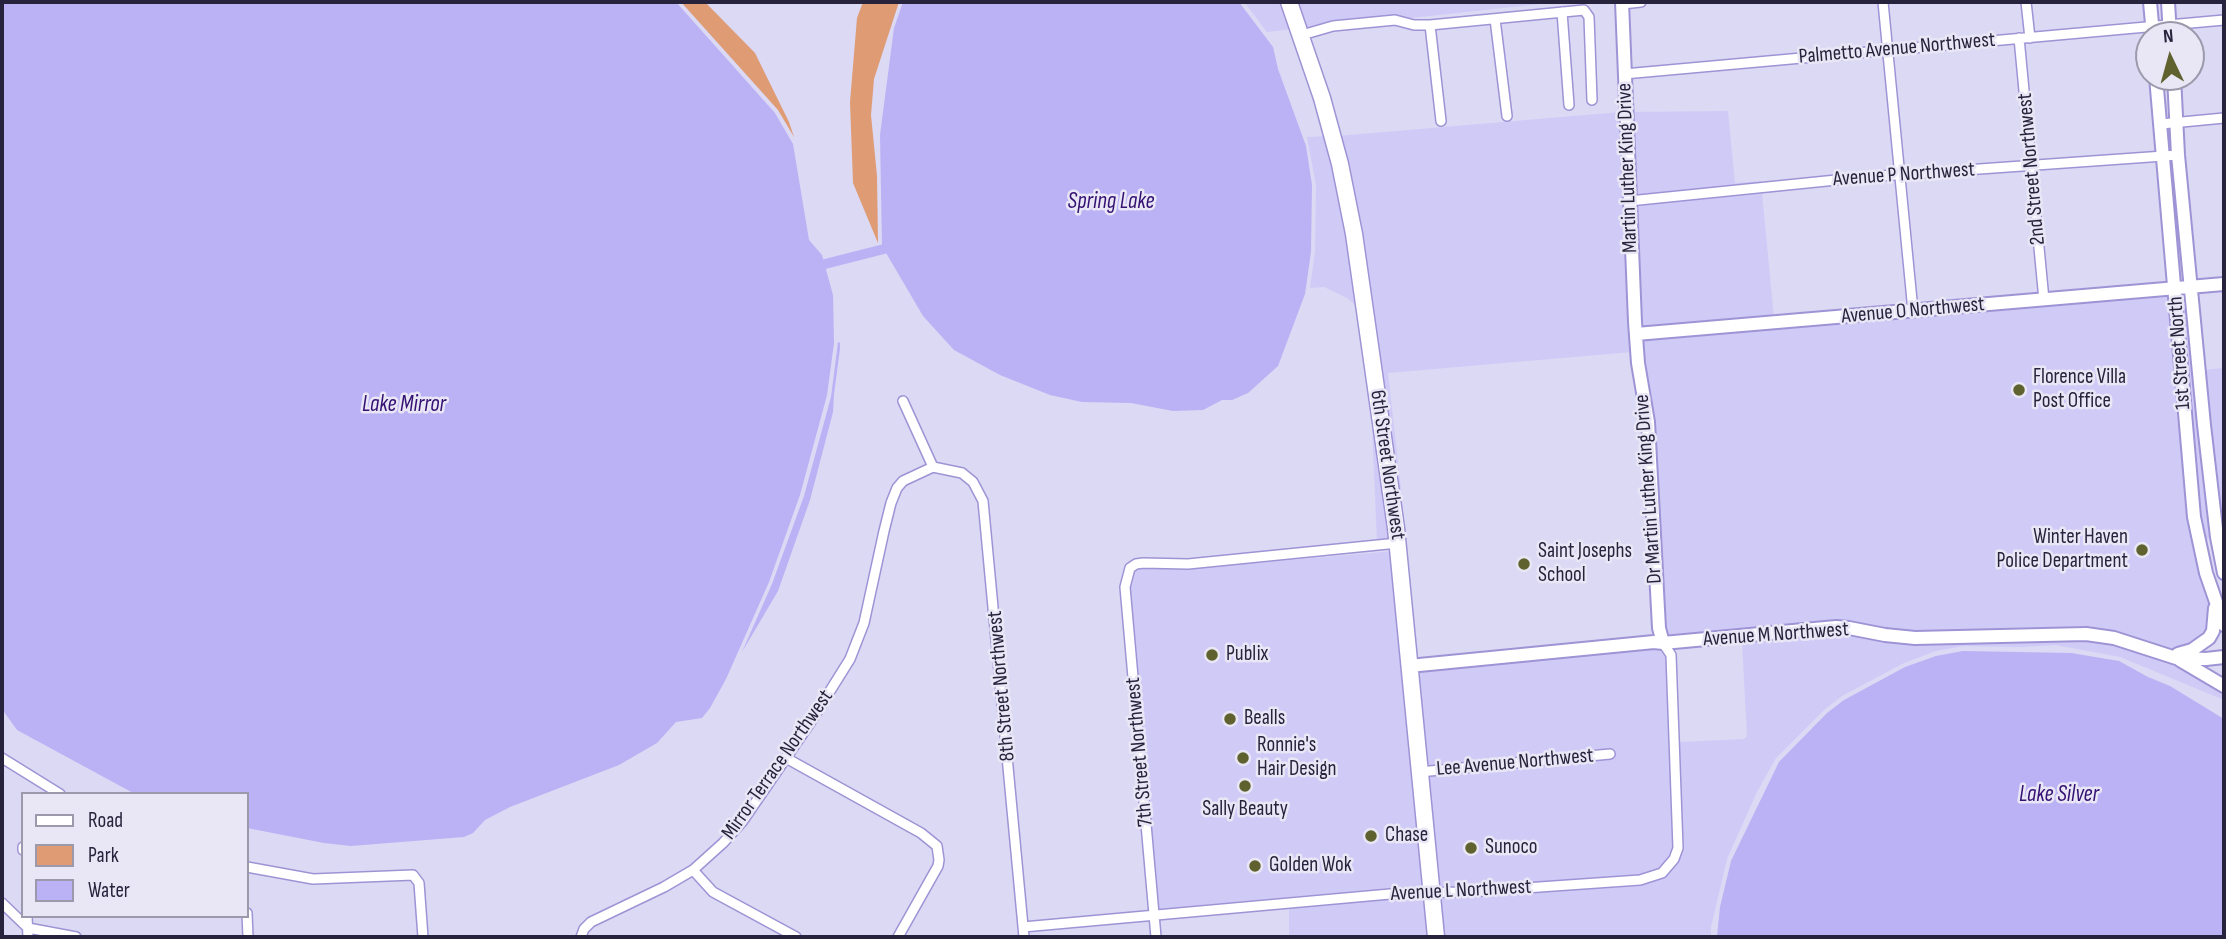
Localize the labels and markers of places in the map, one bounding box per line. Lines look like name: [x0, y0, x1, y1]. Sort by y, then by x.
place label: Florence Villa Post Office: [2033, 365, 2126, 415]
marker: Florence Villa Post Office: [2011, 382, 2027, 398]
place label: Winter Haven Police Department: [1996, 525, 2128, 575]
place label: Saint Josephs School: [1538, 539, 1632, 589]
marker: Winter Haven Police Department: [2134, 542, 2150, 558]
marker: Saint Josephs School: [1516, 556, 1532, 572]
place label: Publix: [1226, 642, 1268, 668]
marker: Publix: [1204, 647, 1220, 663]
place label: Bealls: [1244, 706, 1285, 732]
marker: Bealls: [1222, 711, 1238, 727]
place label: Ronnie's Hair Design: [1257, 733, 1337, 783]
marker: Ronnie's Hair Design: [1235, 750, 1251, 766]
marker: Sally Beauty: [1237, 778, 1253, 794]
place label: Sally Beauty: [1202, 797, 1288, 823]
place label: Chase: [1385, 823, 1428, 849]
marker: Chase: [1363, 828, 1379, 844]
place label: Sunoco: [1485, 835, 1537, 861]
marker: Sunoco: [1463, 840, 1479, 856]
place label: Golden Wok: [1269, 853, 1352, 879]
marker: Golden Wok: [1247, 858, 1263, 874]

